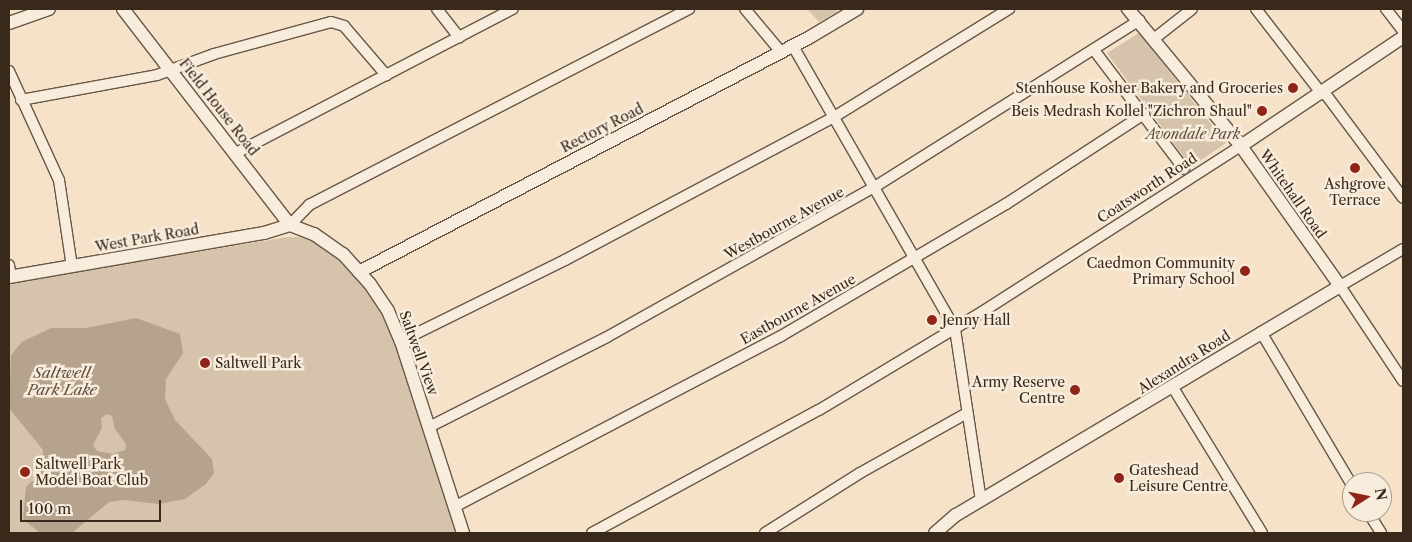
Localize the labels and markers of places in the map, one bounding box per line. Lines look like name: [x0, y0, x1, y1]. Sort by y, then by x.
place label: Stenhouse Kosher Bakery and Groceries: [1015, 80, 1283, 96]
marker: Stenhouse Kosher Bakery and Groceries: [1287, 82, 1299, 94]
place label: Beis Medrash Kollel "Zichron Shaul": [1011, 103, 1252, 119]
marker: Beis Medrash Kollel "Zichron Shaul": [1256, 105, 1268, 117]
marker: Ashgrove Terrace: [1349, 162, 1361, 174]
place label: Ashgrove Terrace: [1324, 176, 1386, 208]
place label: Caedmon Community Primary School: [1087, 255, 1235, 288]
marker: Caedmon Community Primary School: [1239, 265, 1251, 277]
place label: Jenny Hall: [942, 312, 1011, 328]
marker: Jenny Hall: [926, 314, 938, 326]
place label: Saltwell Park: [215, 355, 301, 371]
marker: Saltwell Park: [199, 357, 211, 369]
place label: Army Reserve Centre: [972, 374, 1065, 407]
marker: Army Reserve Centre: [1069, 384, 1081, 396]
place label: Saltwell Park Model Boat Club: [35, 456, 148, 488]
place label: Gateshead Leisure Centre: [1129, 462, 1228, 494]
marker: Saltwell Park Model Boat Club: [19, 466, 31, 478]
marker: Gateshead Leisure Centre: [1113, 472, 1125, 484]

